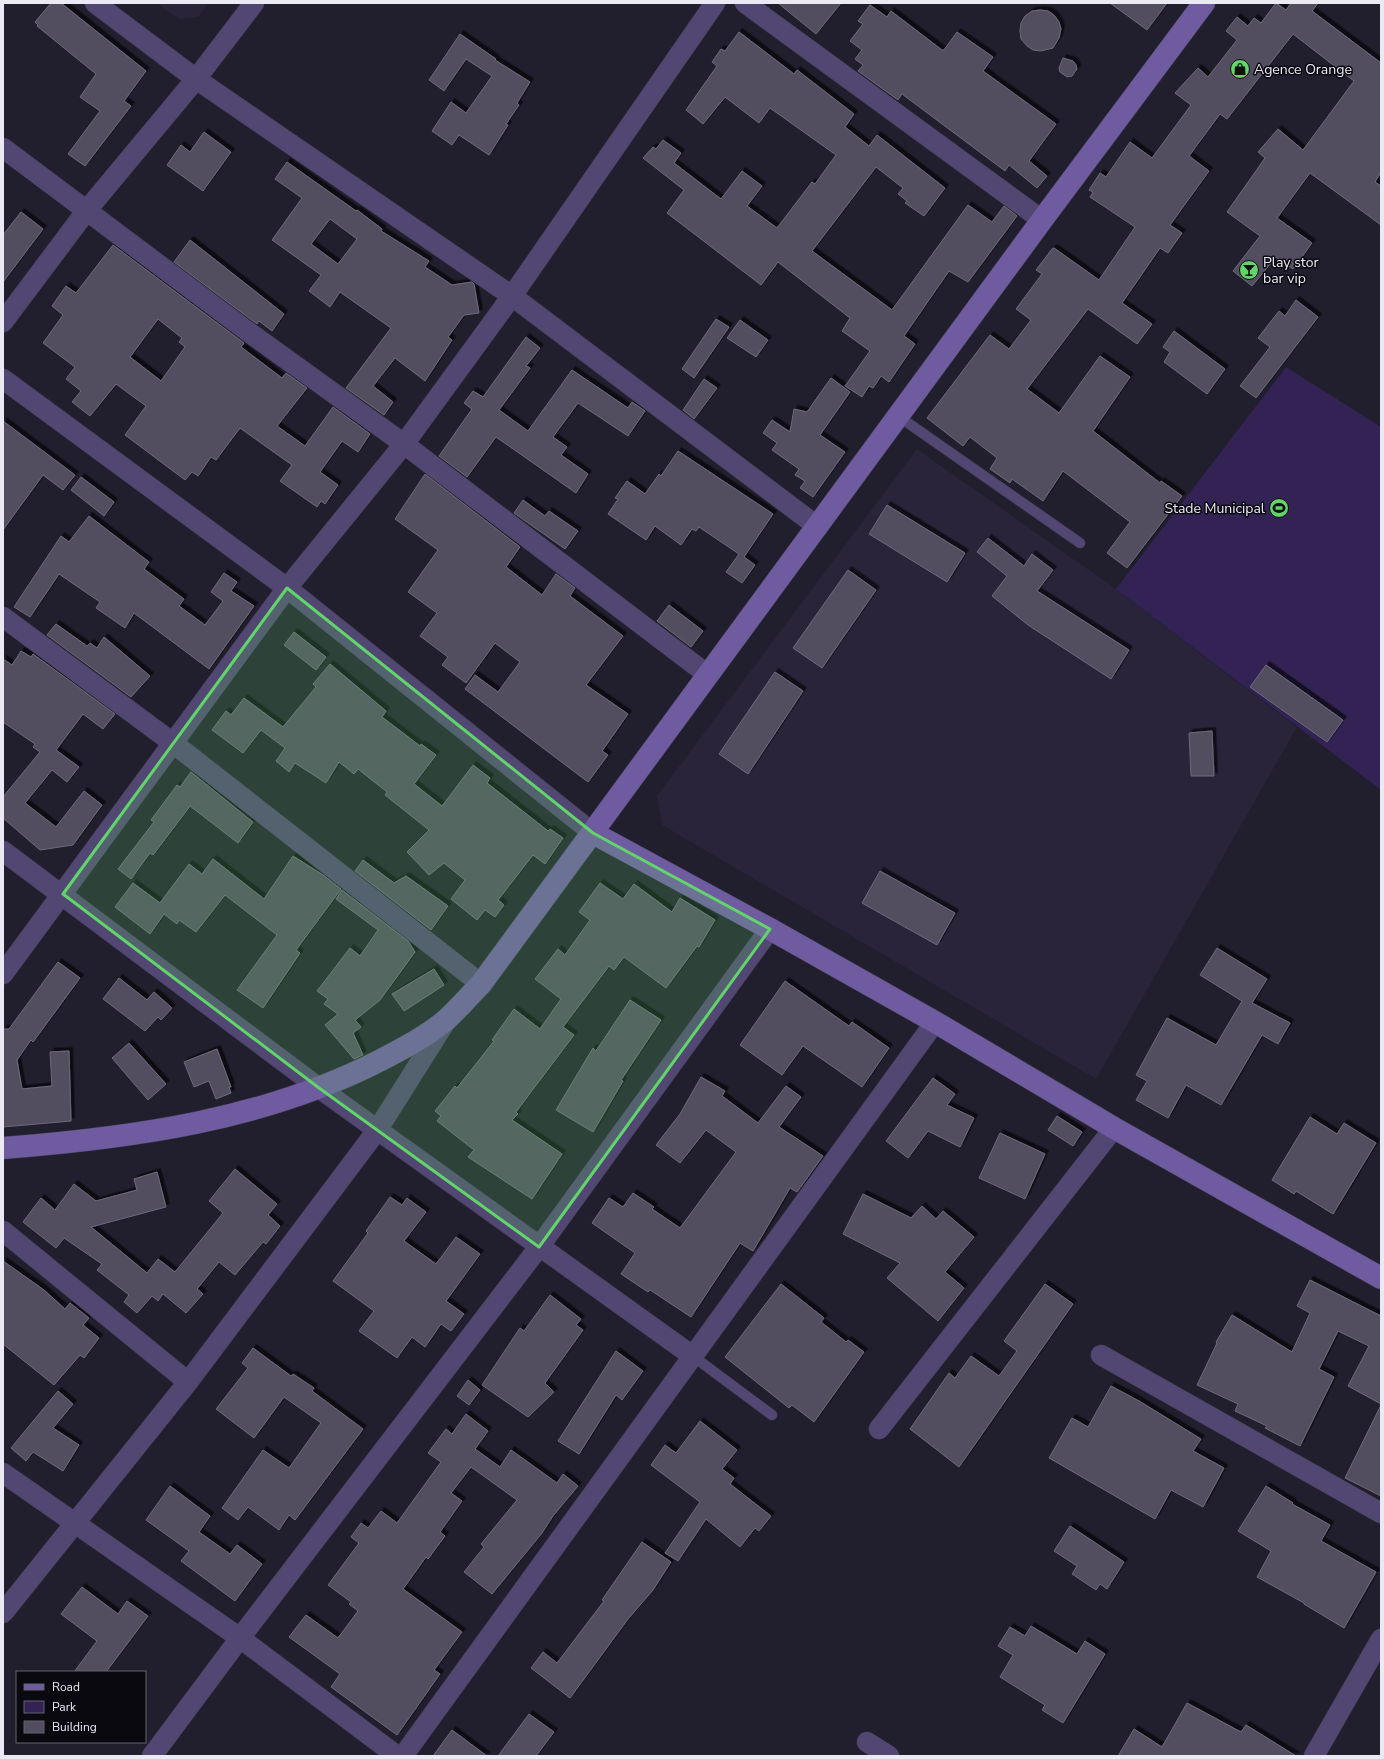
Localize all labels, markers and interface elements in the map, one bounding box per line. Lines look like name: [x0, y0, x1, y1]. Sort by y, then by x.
shop icon: Agence Orange: [1229, 58, 1251, 80]
place label: Agence Orange: [1254, 60, 1352, 79]
place label: Play stor bar vip: [1263, 253, 1318, 288]
bar icon: Play stor bar vip: [1238, 259, 1260, 281]
sports icon: Stade Municipal: [1268, 497, 1290, 519]
place label: Stade Municipal: [1164, 499, 1266, 518]
legend: [16, 1671, 146, 1743]
text: Road: [52, 1679, 80, 1695]
text: Park: [52, 1699, 77, 1715]
text: Building: [52, 1719, 97, 1735]

